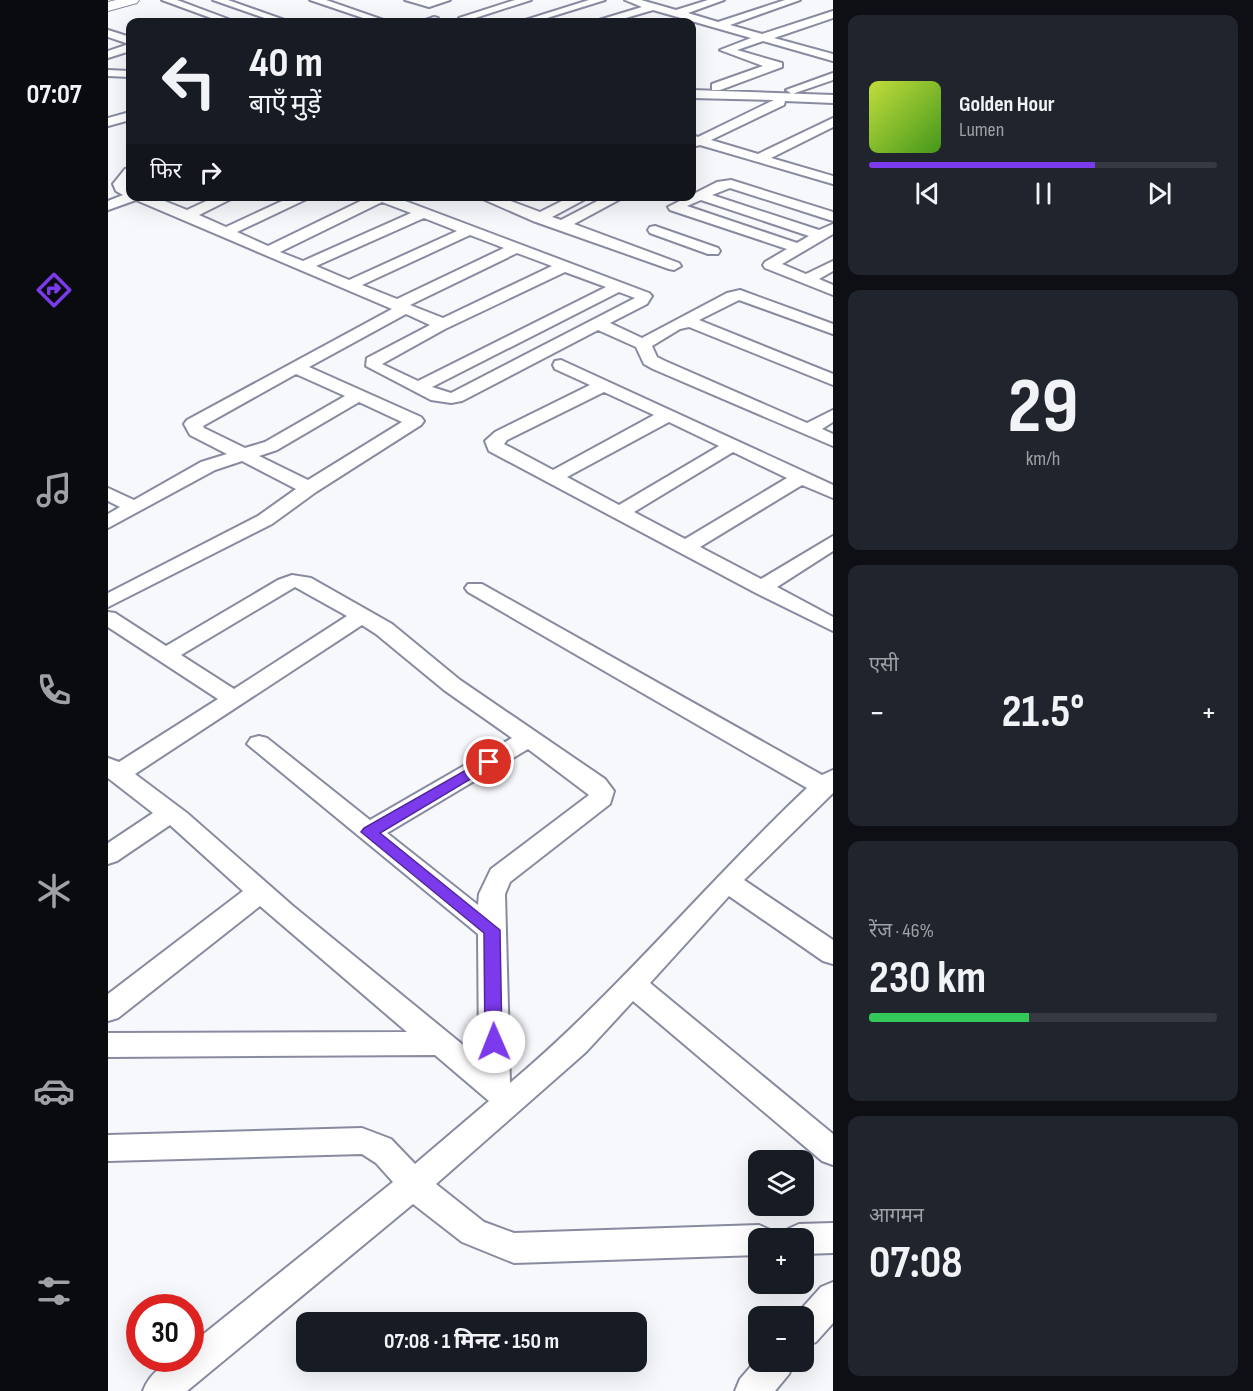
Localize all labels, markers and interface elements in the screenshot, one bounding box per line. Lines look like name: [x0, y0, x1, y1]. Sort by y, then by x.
text: 40 m: [249, 38, 323, 89]
icon: left: [150, 42, 228, 120]
text: 07:07: [26, 79, 82, 111]
text: बाएँ मुड़ें: [249, 89, 321, 121]
text: Golden Hour: [959, 91, 1055, 118]
text: Lumen: [959, 118, 1004, 142]
icon: right: [194, 156, 227, 189]
text: फिर: [150, 158, 182, 185]
icon: previous: [911, 177, 944, 210]
icon: pause: [1027, 177, 1060, 210]
icon: next: [1143, 177, 1176, 210]
icon: directions: [33, 269, 75, 311]
text: 29: [1007, 361, 1079, 454]
text: km/h: [1026, 447, 1060, 471]
icon: music: [33, 469, 75, 511]
text: एसी: [869, 653, 899, 677]
icon: phone: [33, 669, 75, 711]
text: 21.5°: [1002, 685, 1084, 740]
text: −: [869, 693, 885, 733]
text: +: [1201, 693, 1217, 733]
pin: [463, 736, 514, 787]
icon: arrive: [472, 745, 505, 778]
icon: climate: [33, 870, 75, 912]
text: रेंज · 46%: [869, 919, 934, 943]
text: 230 km: [869, 951, 986, 1006]
position arrow: [462, 1010, 526, 1074]
icon: car: [33, 1070, 75, 1112]
map controls: [748, 1150, 814, 1372]
button: layers: [748, 1150, 814, 1216]
text: आगमन: [869, 1204, 924, 1228]
button: +: [748, 1228, 814, 1294]
text: 07:08: [869, 1236, 963, 1291]
icon: filters: [33, 1270, 75, 1312]
speed limit sign: 30: [126, 1294, 204, 1372]
button: −: [748, 1306, 814, 1372]
text: 07:08 · 1 मिनट · 150 m: [384, 1328, 559, 1355]

